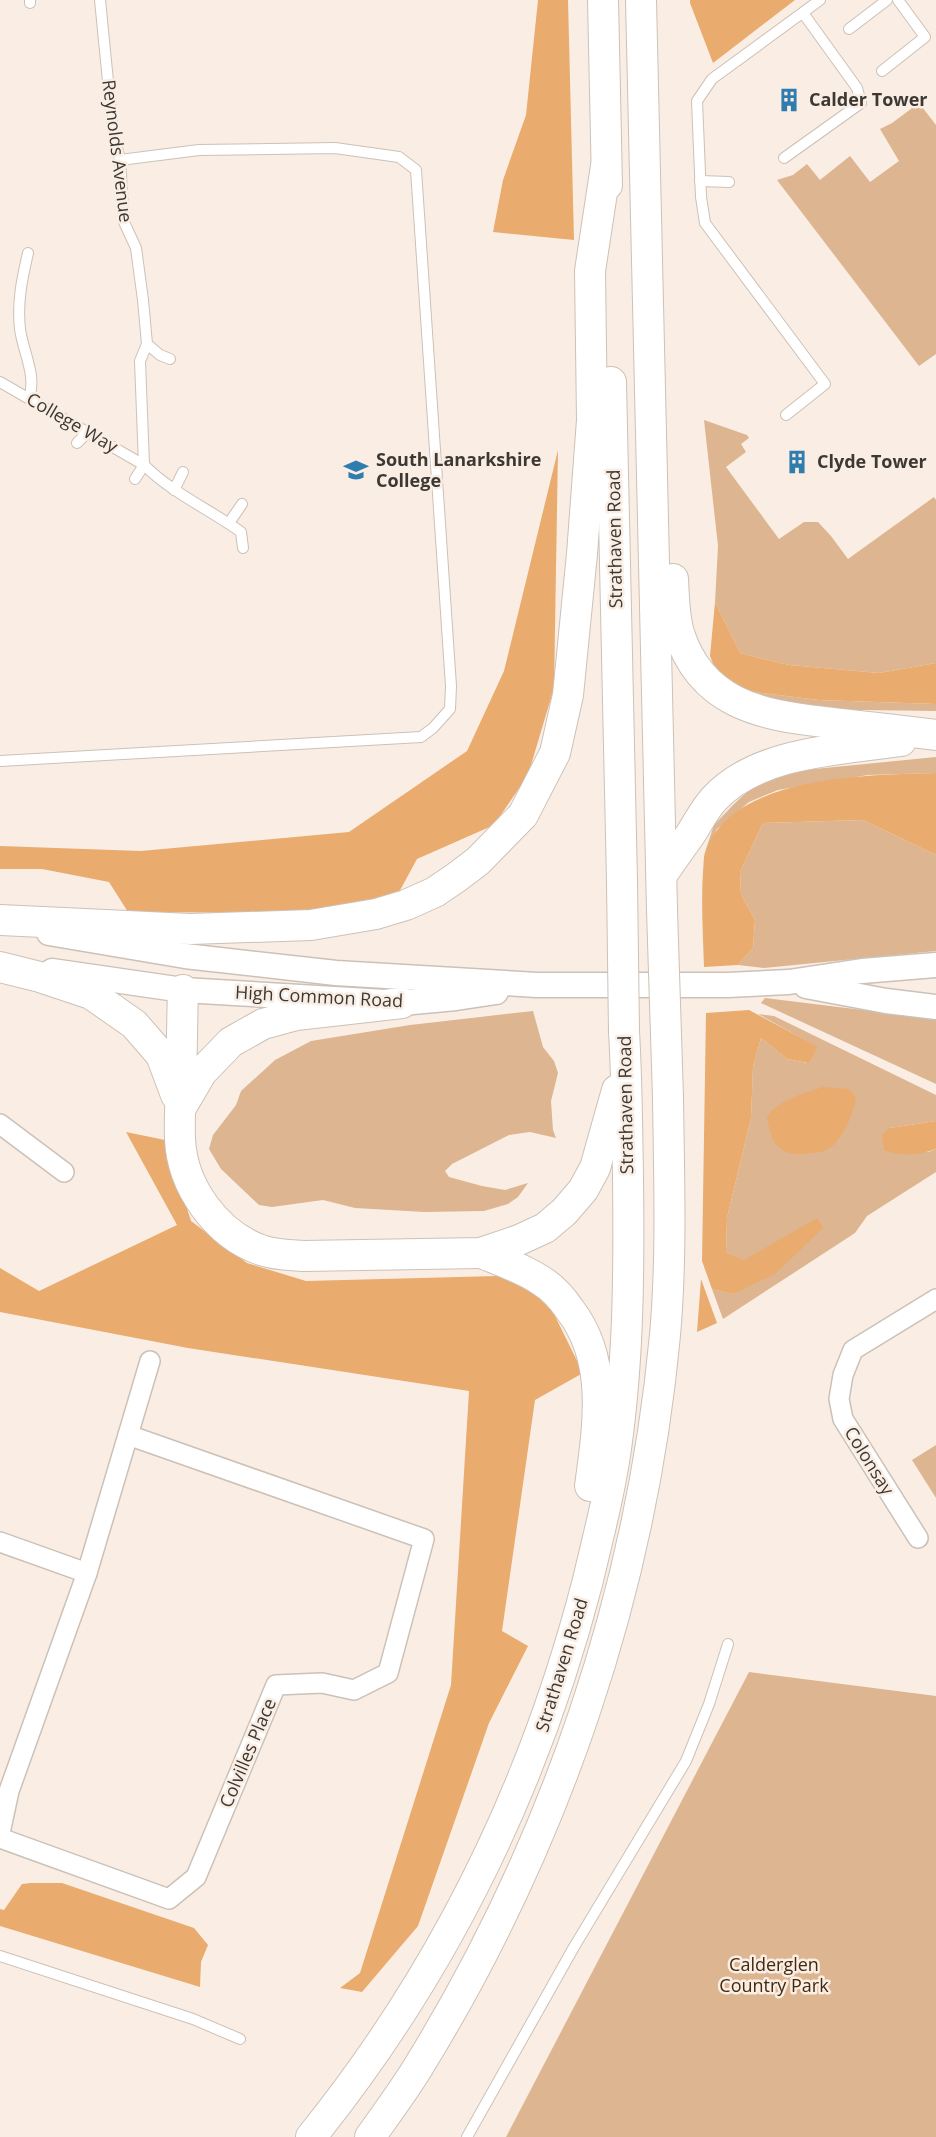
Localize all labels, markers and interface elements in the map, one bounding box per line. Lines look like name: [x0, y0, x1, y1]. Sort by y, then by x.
street label: Reynolds Avenue: [97, 78, 139, 224]
building icon: Calder Tower: [775, 86, 803, 114]
place label: Calder Tower: [809, 87, 928, 111]
street label: College Way: [23, 386, 123, 458]
place label: South Lanarkshire College: [376, 447, 541, 492]
building icon: Clyde Tower: [783, 448, 811, 476]
place label: Clyde Tower: [817, 449, 927, 473]
school or university icon: South Lanarkshire College: [342, 456, 370, 484]
street label: Strathaven Road: [601, 469, 627, 609]
street label: High Common Road: [234, 980, 404, 1012]
street label: Strathaven Road: [612, 1035, 638, 1175]
street label: Colonsay: [839, 1422, 901, 1500]
street label: Strathaven Road: [529, 1595, 593, 1735]
street label: Colvilles Place: [213, 1694, 281, 1811]
park label: Calderglen Country Park: [719, 1952, 829, 1997]

